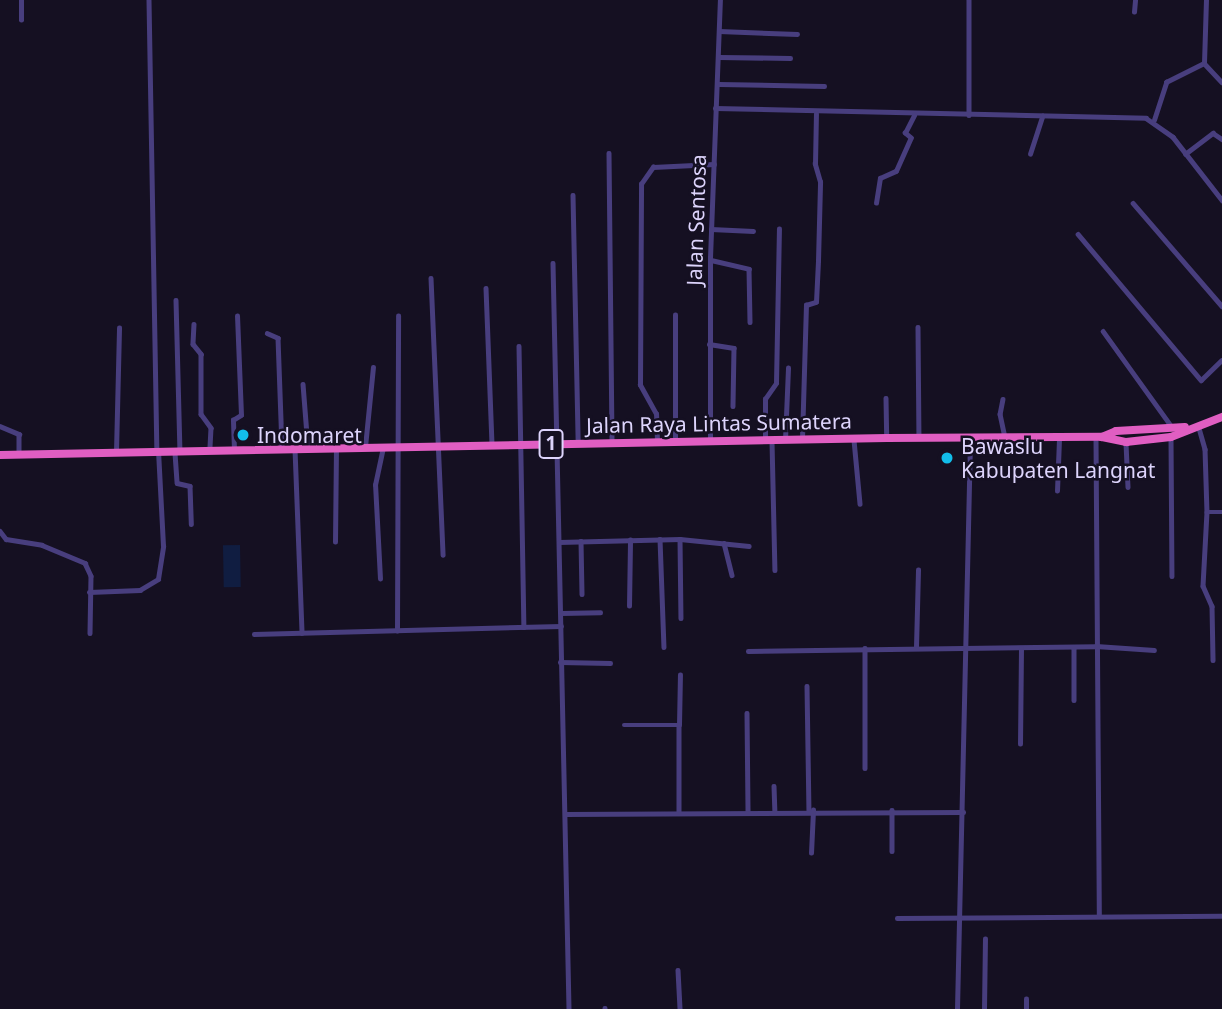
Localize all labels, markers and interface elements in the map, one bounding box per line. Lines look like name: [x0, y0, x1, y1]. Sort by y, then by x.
street label: Jalan Sentosa: [681, 154, 711, 286]
street label: Jalan Raya Lintas Sumatera: [586, 408, 852, 438]
place label: Indomaret: [257, 422, 362, 448]
marker: Indomaret: [235, 427, 251, 443]
road number: 1: [537, 428, 565, 460]
place label: Bawaslu Kabupaten Langnat: [961, 433, 1155, 483]
marker: Bawaslu Kabupaten Langnat: [939, 450, 955, 466]

